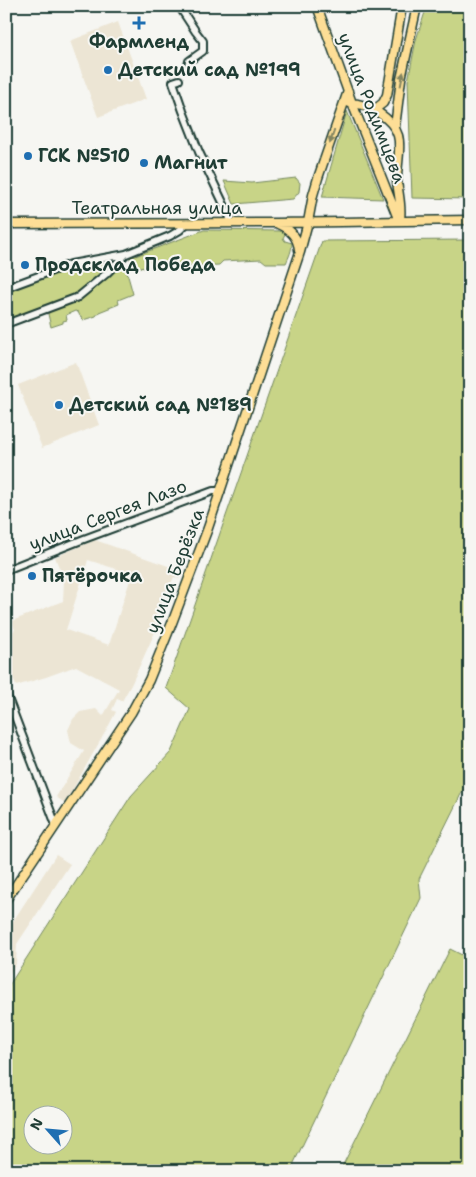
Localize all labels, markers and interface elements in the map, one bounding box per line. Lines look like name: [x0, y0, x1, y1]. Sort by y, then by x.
marker: Фармленд: [133, 17, 145, 29]
street label: улица Родимцева: [332, 29, 412, 187]
place label: Фармленд: [89, 30, 189, 54]
place label: Детский сад №199: [118, 58, 301, 82]
marker: Детский сад №199: [102, 64, 114, 76]
one-way arrow: [398, 70, 406, 86]
one-way arrow: [328, 130, 336, 145]
place label: ГСК №510: [38, 144, 130, 168]
marker: ГСК №510: [22, 150, 34, 162]
place label: Магнит: [154, 151, 228, 175]
marker: Магнит: [138, 157, 150, 169]
street label: Театральная улица: [71, 196, 243, 220]
place label: Продсклад Победа: [35, 253, 216, 277]
marker: Продсклад Победа: [19, 259, 31, 271]
place label: Детский сад №189: [69, 393, 252, 417]
marker: Детский сад №189: [53, 399, 65, 411]
street label: улица Сергея Лазо: [26, 474, 190, 556]
street label: улица Берёзка: [140, 505, 210, 637]
place label: Пятёрочка: [42, 564, 143, 588]
marker: Пятёрочка: [26, 570, 38, 582]
north arrow: [22, 1104, 72, 1154]
text: N: [26, 1115, 47, 1133]

